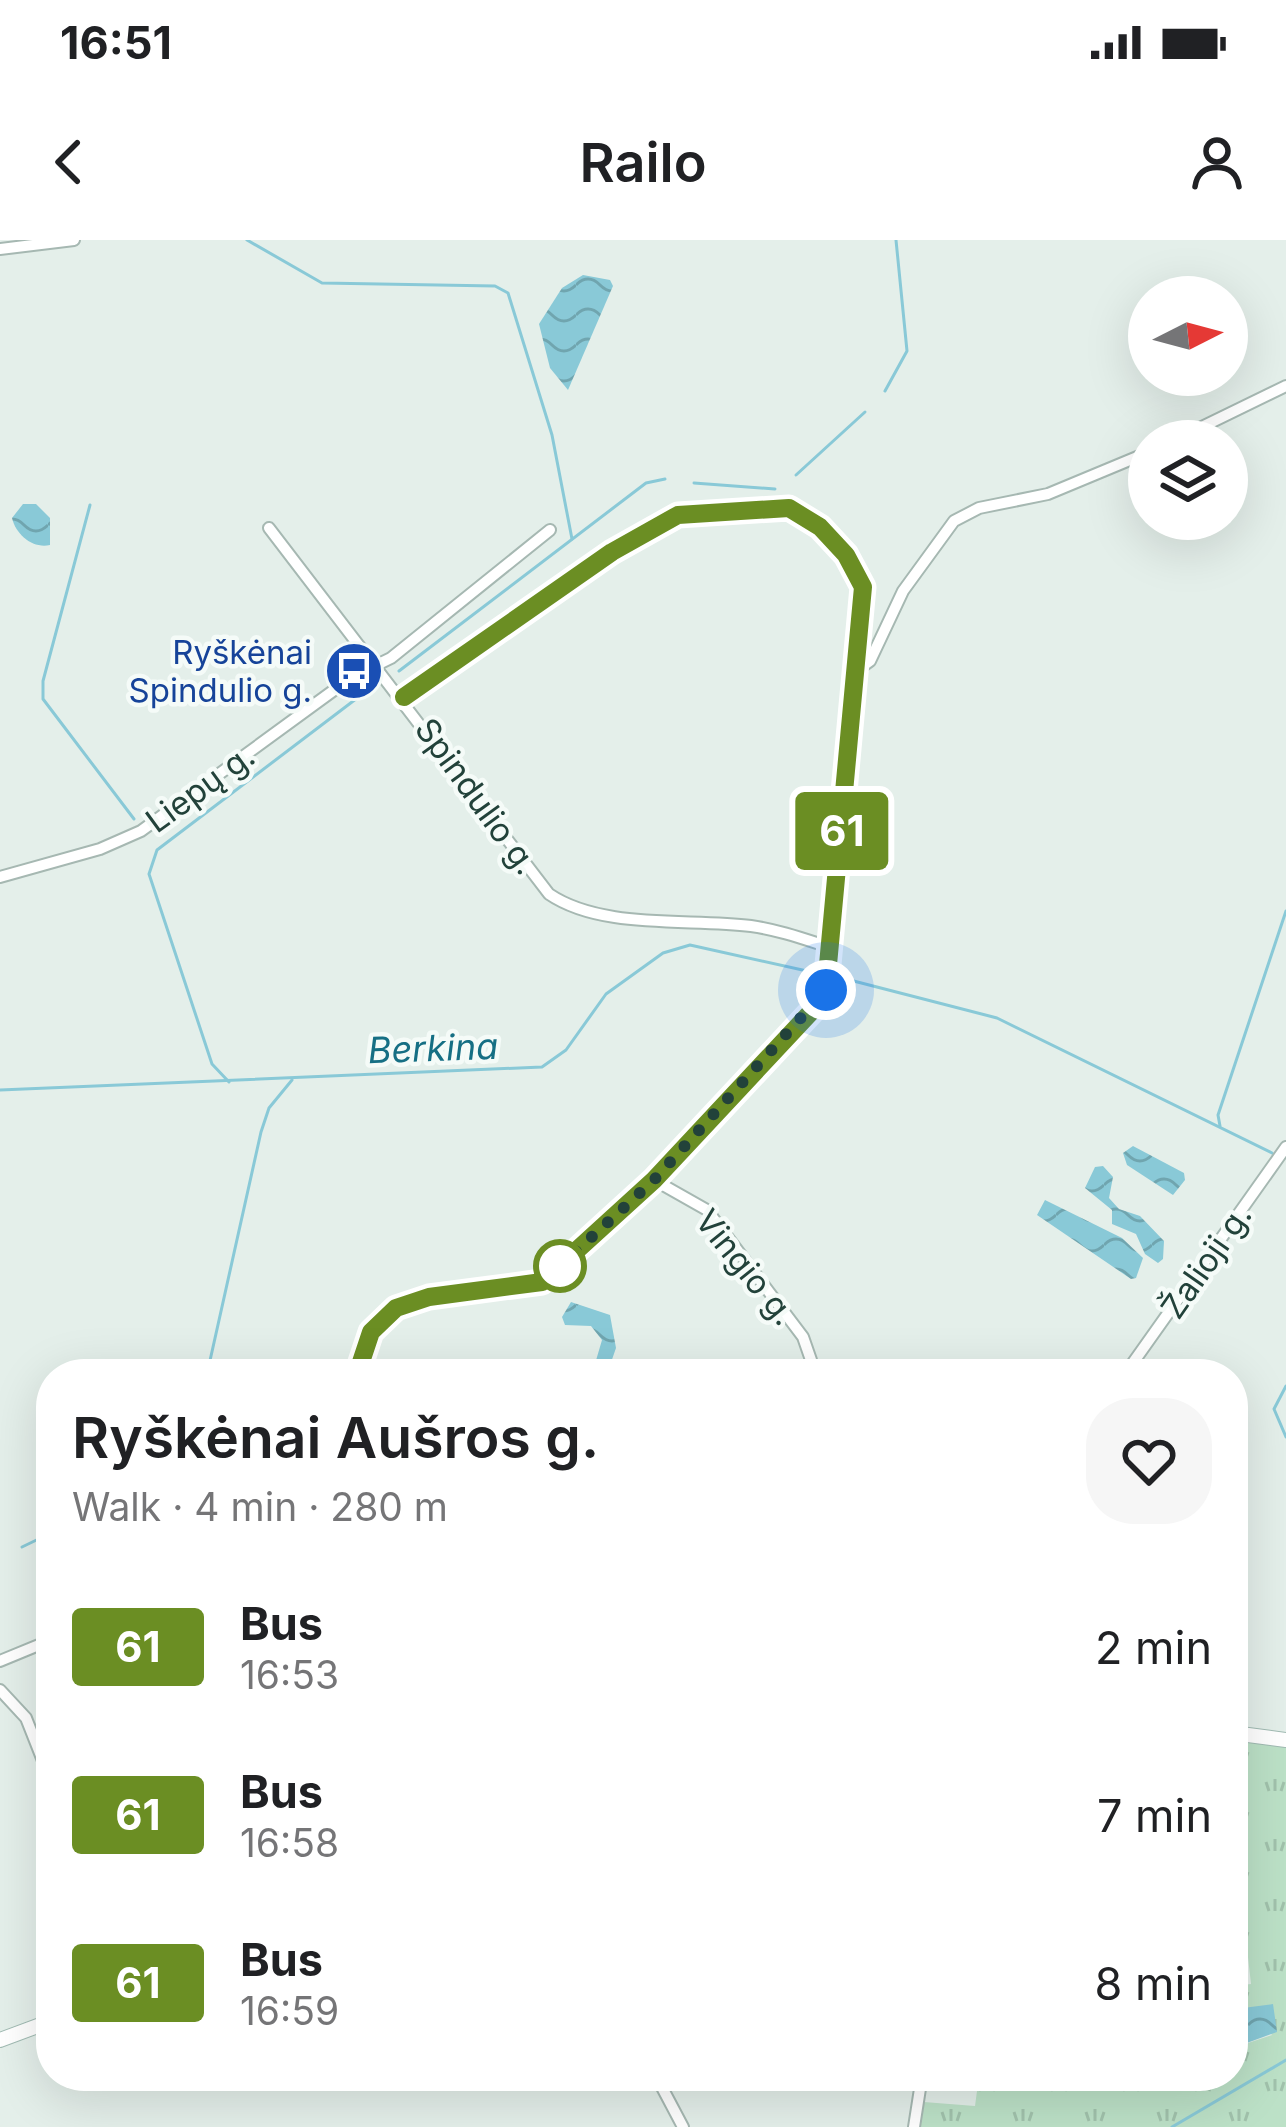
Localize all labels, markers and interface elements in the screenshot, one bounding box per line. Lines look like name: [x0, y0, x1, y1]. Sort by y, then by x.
text: 16:51: [60, 15, 172, 70]
icon: back: [36, 129, 102, 195]
icon: person: [1184, 129, 1250, 195]
text: Railo: [579, 130, 707, 195]
north arrow: [1128, 276, 1248, 396]
map controls: [1128, 276, 1248, 540]
button: layers: [1128, 420, 1248, 540]
place label: Ryškėnai Spindulio g.: [129, 632, 312, 710]
bus stop icon: Ryškėnai Spindulio g.: [323, 640, 385, 702]
street label: Spindulio g.: [407, 710, 547, 882]
street label: Liepų g.: [138, 735, 262, 841]
line badge: 61: [788, 792, 896, 870]
text: 61: [819, 805, 865, 856]
your location: [796, 960, 856, 1020]
water label: Berkina: [367, 1024, 499, 1072]
street label: Žalioji g.: [1152, 1196, 1260, 1326]
street label: Vingio g.: [687, 1201, 805, 1333]
unlabelled marker: [535, 1241, 585, 1291]
button: heart: [1086, 1398, 1212, 1524]
text: Ryškėnai Aušros g.: [72, 1403, 599, 1472]
text: Walk · 4 min · 280 m: [72, 1483, 448, 1530]
text: Bus: [240, 1596, 323, 1651]
text: 2 min: [1095, 1620, 1212, 1675]
text: 61: [115, 1621, 161, 1672]
text: 16:53: [240, 1651, 339, 1698]
text: Bus: [240, 1764, 323, 1819]
text: 7 min: [1097, 1788, 1212, 1843]
text: 61: [115, 1789, 161, 1840]
text: 16:58: [240, 1819, 339, 1866]
text: Bus: [240, 1932, 323, 1987]
text: 8 min: [1095, 1956, 1212, 2011]
text: 61: [115, 1957, 161, 2008]
text: 16:59: [240, 1987, 339, 2034]

